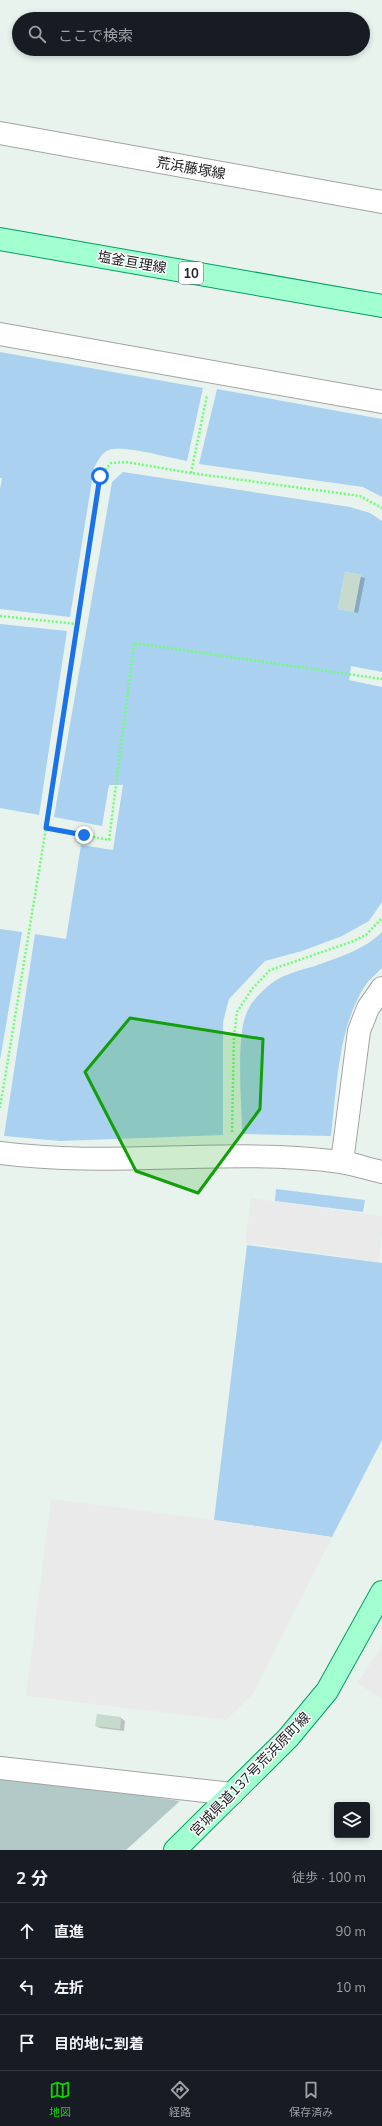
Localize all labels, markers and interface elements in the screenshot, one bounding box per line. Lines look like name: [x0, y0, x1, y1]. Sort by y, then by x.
search box: [12, 12, 370, 56]
icon: search: [26, 23, 48, 45]
text: ここで検索: [58, 26, 133, 45]
street label: 荒浜藤塚線: [155, 153, 227, 183]
street label: 塩釜亘理線: [96, 247, 168, 277]
road number: 10: [179, 262, 203, 284]
route start: [91, 467, 109, 485]
route end: [75, 826, 93, 844]
street label: 宮城県道137号荒浜原町線: [186, 1708, 314, 1840]
map controls: [334, 1802, 370, 1838]
button: layers: [334, 1802, 370, 1838]
text: 2 分: [16, 1867, 48, 1888]
text: 徒歩 · 100 m: [292, 1869, 366, 1885]
icon: ahead: [16, 1920, 38, 1942]
text: 直進: [54, 1922, 84, 1941]
text: 90 m: [336, 1923, 366, 1939]
icon: left: [16, 1976, 38, 1998]
text: 左折: [54, 1978, 84, 1997]
text: 10 m: [336, 1979, 366, 1995]
icon: arrive: [16, 2032, 38, 2054]
text: 目的地に到着: [54, 2034, 144, 2053]
tab: 地図: [49, 2079, 71, 2119]
tab: 経路: [169, 2079, 191, 2119]
tab: 保存済み: [289, 2079, 333, 2119]

